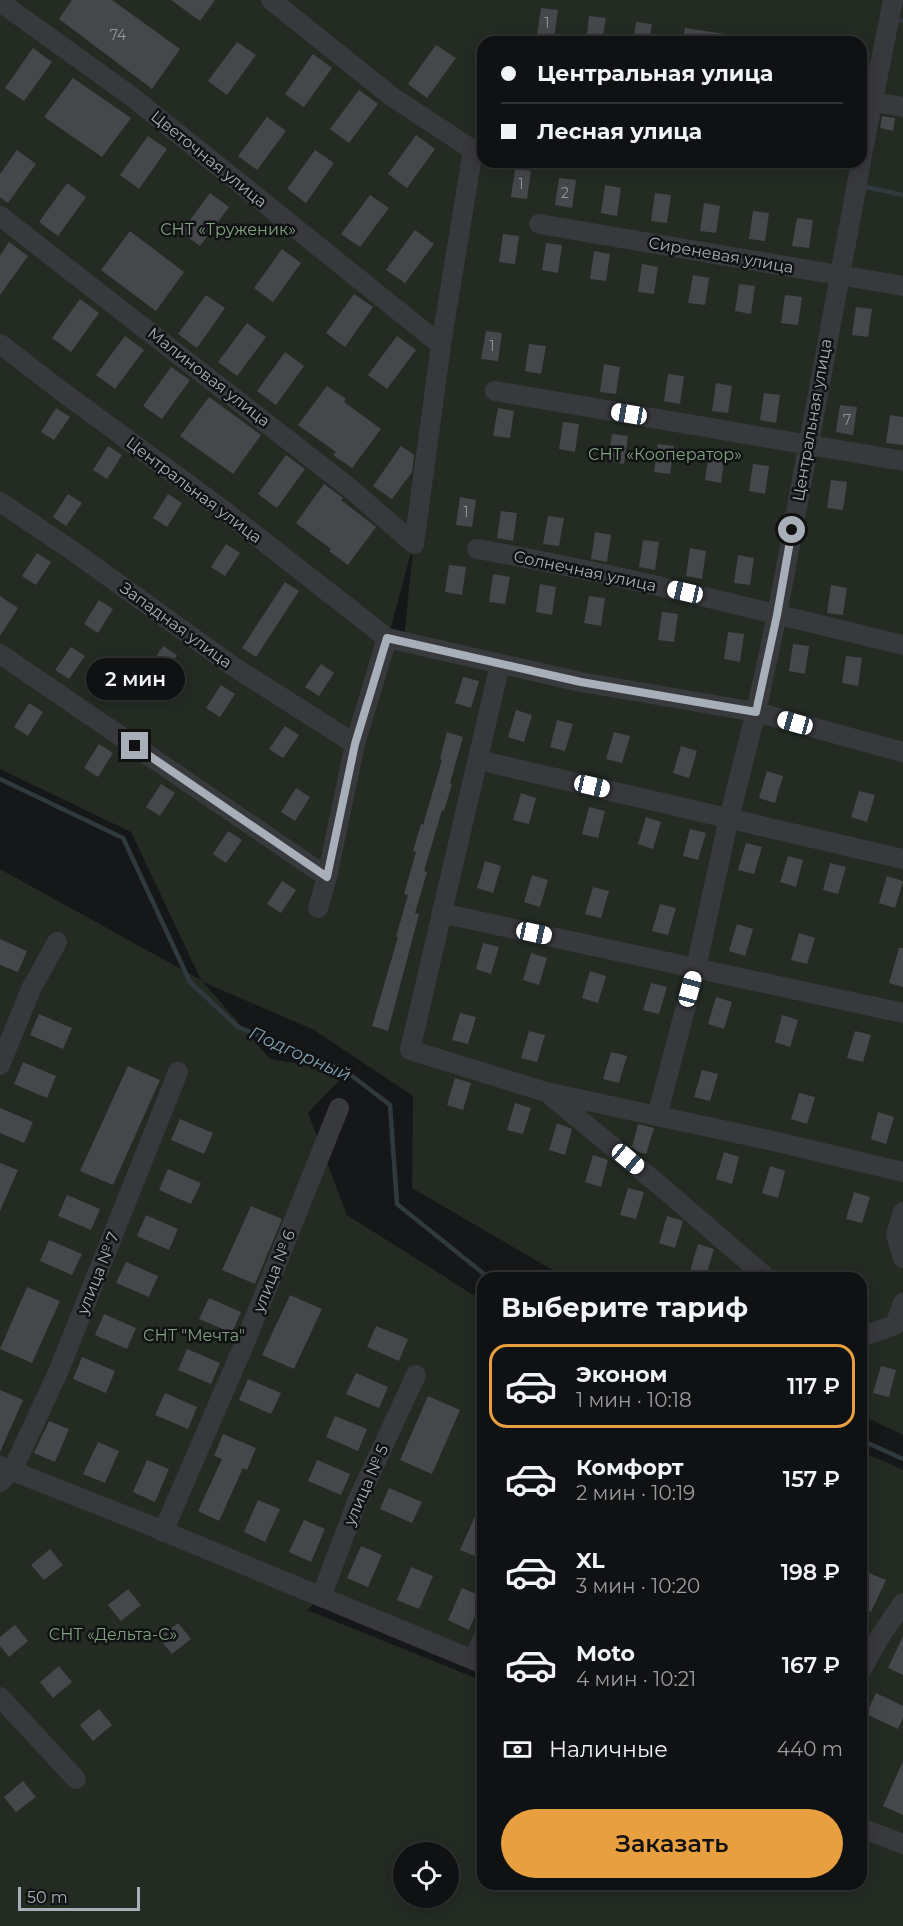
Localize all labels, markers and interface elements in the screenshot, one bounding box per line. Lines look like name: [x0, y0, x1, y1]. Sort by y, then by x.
house number: 1: [544, 14, 550, 32]
house number: 74: [110, 26, 127, 44]
text: Центральная улица: [537, 60, 773, 87]
street label: Цветочная улица: [147, 106, 271, 212]
text: Лесная улица: [537, 118, 702, 145]
house number: 1: [518, 175, 524, 193]
house number: 2: [561, 184, 569, 202]
park label: СНТ «Труженик»: [160, 220, 296, 239]
street label: Сиреневая улица: [647, 233, 795, 277]
street label: Малиновая улица: [144, 323, 274, 431]
house number: 1: [489, 337, 495, 355]
street label: Центральная улица: [788, 337, 836, 503]
car: [610, 402, 648, 426]
house number: 7: [843, 411, 851, 429]
street label: Центральная улица: [123, 433, 265, 547]
park label: СНТ «Кооператор»: [588, 445, 742, 464]
house number: 1: [463, 503, 469, 521]
route start: [778, 516, 805, 543]
street label: Солнечная улица: [512, 547, 658, 595]
street label: Западная улица: [116, 578, 236, 672]
car: [665, 579, 705, 605]
callout: 2 мин: [86, 659, 184, 701]
text: 2 мин: [105, 667, 166, 691]
car: [775, 709, 815, 737]
route end: [121, 732, 148, 759]
car: [572, 773, 612, 799]
car: [515, 920, 553, 946]
car: [677, 969, 703, 1009]
water label: Подгорный: [246, 1022, 354, 1086]
car: [608, 1141, 648, 1177]
street label: улица № 6: [248, 1227, 299, 1316]
street label: улица № 7: [73, 1229, 123, 1318]
text: Выберите тариф: [501, 1291, 748, 1324]
park label: СНТ "Мечта": [143, 1326, 245, 1345]
icon: car: [504, 1359, 558, 1413]
text: Эконом: [576, 1361, 667, 1388]
text: 117 ₽: [787, 1373, 840, 1400]
text: 1 мин · 10:18: [576, 1388, 692, 1412]
street label: улица № 5: [339, 1442, 392, 1529]
icon: car: [504, 1452, 558, 1506]
text: Комфорт: [576, 1454, 684, 1481]
text: 157 ₽: [783, 1466, 840, 1493]
text: 2 мин · 10:19: [576, 1481, 695, 1505]
icon: car: [504, 1545, 558, 1599]
text: XL: [576, 1547, 605, 1574]
text: 198 ₽: [781, 1559, 840, 1586]
text: 3 мин · 10:20: [576, 1574, 700, 1598]
park label: СНТ «Дельта-С»: [49, 1625, 177, 1644]
icon: car: [504, 1638, 558, 1692]
text: Moto: [576, 1640, 635, 1667]
text: 167 ₽: [782, 1652, 840, 1679]
text: 4 мин · 10:21: [576, 1667, 696, 1691]
icon: cash: [501, 1733, 534, 1766]
text: Наличные: [549, 1736, 668, 1763]
text: 440 m: [777, 1737, 843, 1761]
button: Заказать: [501, 1809, 843, 1878]
map controls: [393, 1842, 459, 1908]
button: locate: [393, 1842, 459, 1908]
scale bar: [18, 1884, 140, 1912]
text: 50 m: [27, 1888, 68, 1907]

